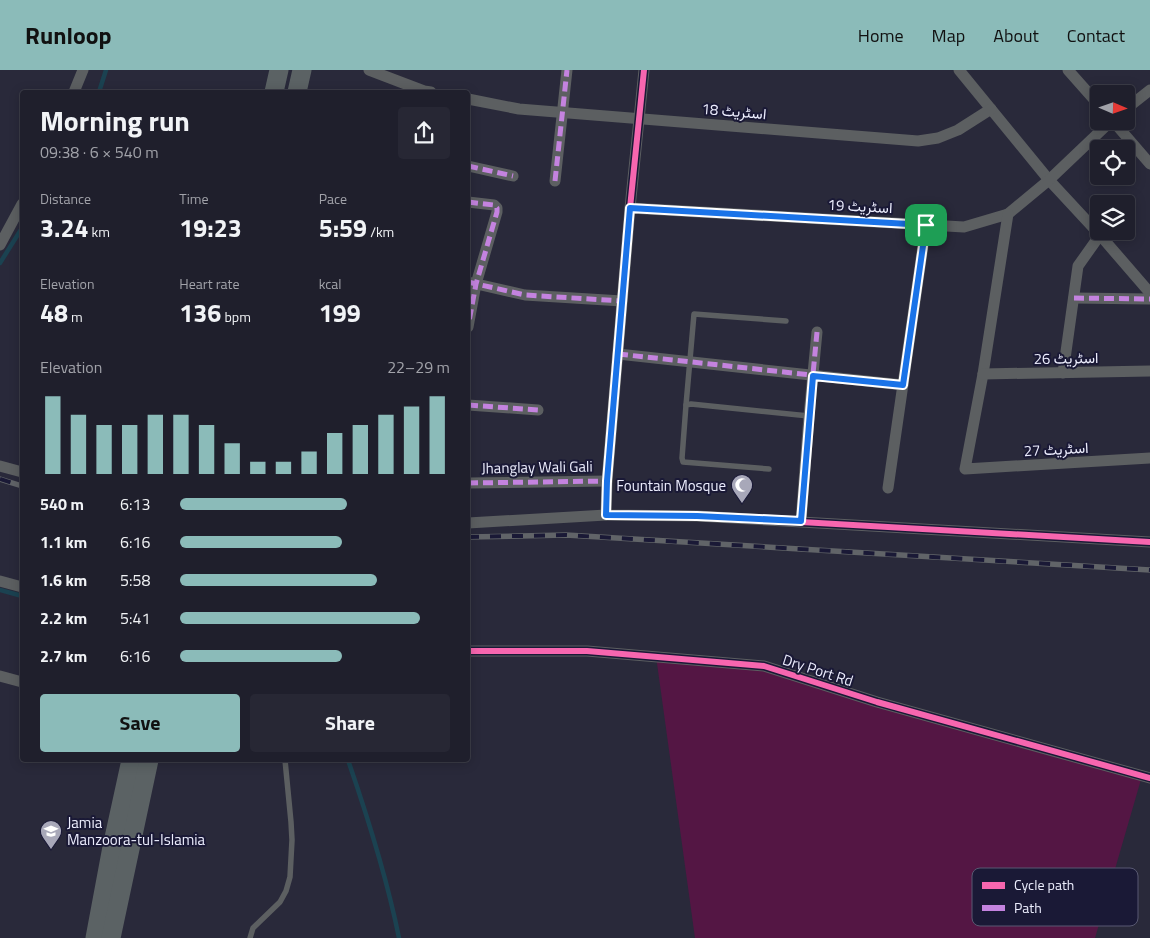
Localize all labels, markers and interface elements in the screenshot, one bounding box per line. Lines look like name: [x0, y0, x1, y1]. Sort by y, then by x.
text: Runloop: [25, 17, 112, 53]
text: Home: [858, 22, 904, 49]
text: Map: [932, 22, 965, 49]
text: About: [993, 22, 1039, 49]
text: Contact: [1067, 22, 1125, 49]
north arrow: [1090, 85, 1135, 130]
map controls: [1090, 85, 1135, 240]
street label: اسٹریٹ 18: [701, 97, 767, 125]
text: Morning run: [40, 99, 190, 142]
button: share: [398, 107, 450, 159]
text: 09:38 · 6 × 540 m: [40, 140, 159, 164]
button: locate: [1090, 140, 1135, 185]
text: Distance: [40, 188, 91, 209]
text: Time: [179, 188, 209, 209]
text: Pace: [319, 188, 347, 209]
street label: اسٹریٹ 19: [827, 193, 893, 219]
button: layers: [1090, 195, 1135, 240]
pin: [905, 204, 947, 246]
text: 3.24: [40, 209, 88, 247]
text: 19:23: [179, 209, 242, 247]
text: 5:59: [319, 209, 367, 247]
icon: arrive: [912, 211, 940, 239]
text: km: [88, 221, 110, 242]
text: /km: [367, 221, 394, 242]
text: Elevation: [40, 273, 94, 294]
text: Heart rate: [179, 273, 239, 294]
text: kcal: [319, 273, 342, 294]
text: 48: [40, 294, 68, 332]
text: 136: [179, 294, 221, 332]
text: 199: [319, 294, 361, 332]
text: m: [68, 306, 83, 327]
text: bpm: [221, 306, 251, 327]
street label: اسٹریٹ 26: [1033, 346, 1099, 370]
text: Elevation: [40, 355, 102, 379]
text: 22–29 m: [387, 355, 450, 379]
street label: اسٹریٹ 27: [1023, 436, 1089, 462]
street label: Jhanglay Wali Gali: [481, 455, 593, 479]
mosque icon: Fountain Mosque: [730, 473, 754, 504]
place label: Fountain Mosque: [616, 474, 726, 497]
text: 540 m: [40, 492, 84, 516]
text: 6:13: [120, 492, 150, 516]
text: 1.1 km: [40, 530, 87, 554]
text: 6:16: [120, 530, 150, 554]
text: 1.6 km: [40, 568, 87, 592]
text: 5:58: [120, 568, 150, 592]
text: 2.2 km: [40, 606, 87, 630]
text: 5:41: [120, 606, 150, 630]
text: 2.7 km: [40, 644, 87, 668]
text: 6:16: [120, 644, 150, 668]
street label: Dry Port Rd: [780, 648, 856, 692]
button: Save: [40, 694, 240, 752]
button: Share: [250, 694, 450, 752]
place label: Jamia Manzoora-tul-Islamia: [67, 811, 206, 851]
school or university icon: Jamia Manzoora-tul-Islamia: [39, 819, 63, 850]
legend: [972, 868, 1138, 926]
text: Cycle path: [1014, 874, 1074, 895]
text: Path: [1014, 897, 1042, 918]

